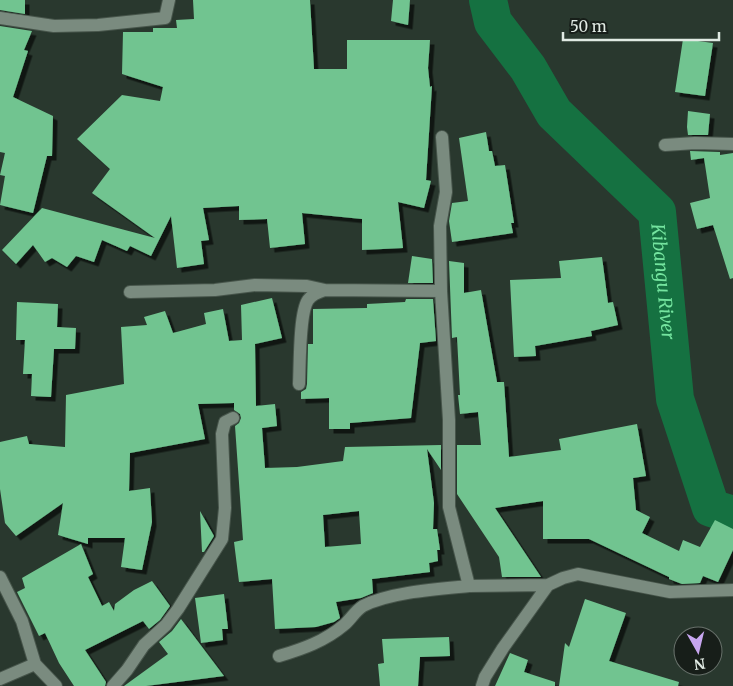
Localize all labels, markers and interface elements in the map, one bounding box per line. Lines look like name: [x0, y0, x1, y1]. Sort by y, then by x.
scale bar: [563, 10, 719, 42]
text: 50 m: [570, 17, 607, 36]
water label: Kibangu River: [647, 222, 681, 341]
north arrow: [673, 626, 723, 676]
text: N: [693, 654, 707, 674]

